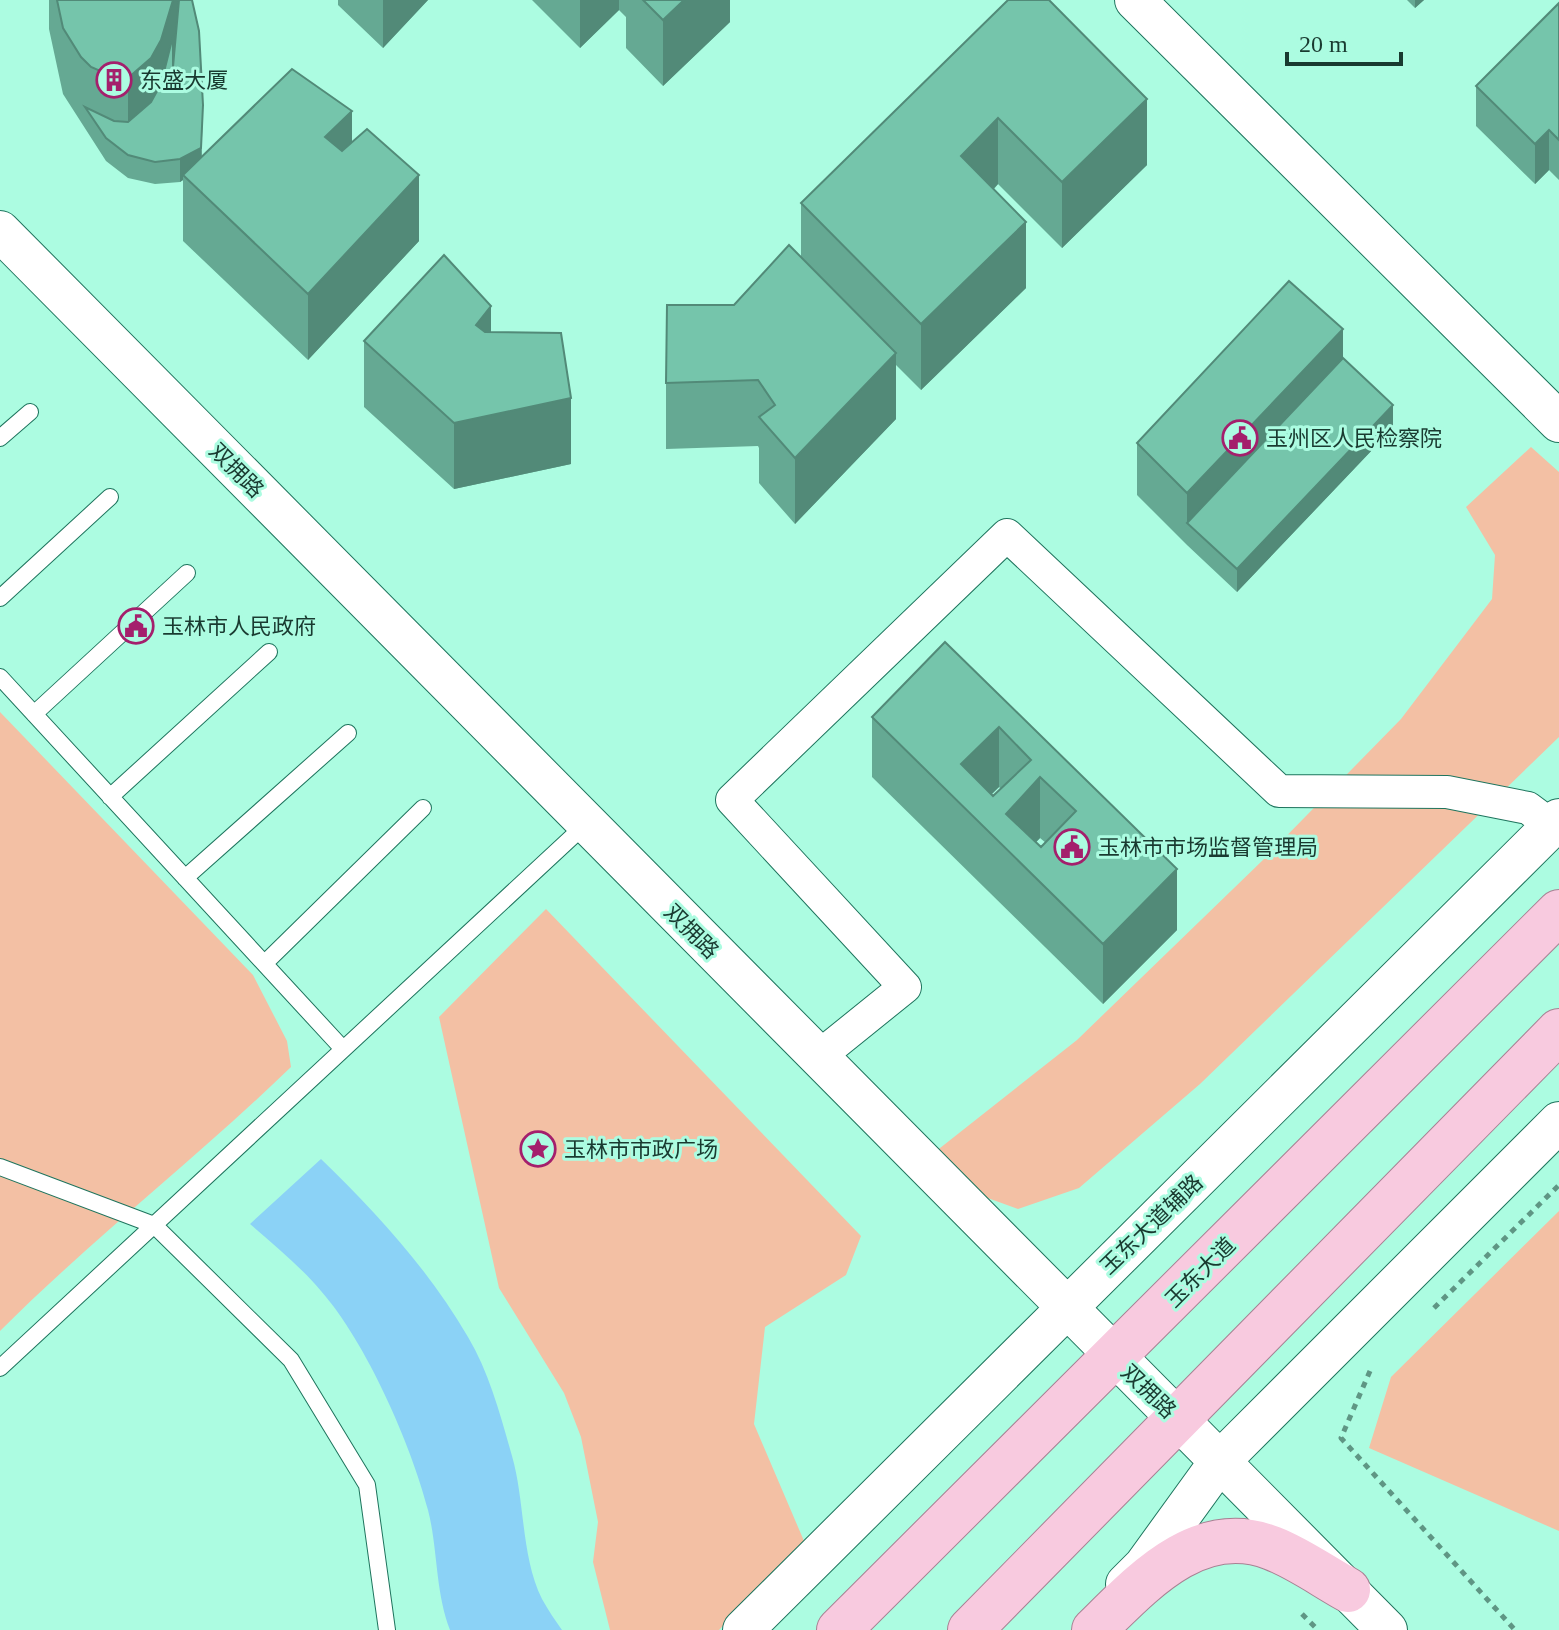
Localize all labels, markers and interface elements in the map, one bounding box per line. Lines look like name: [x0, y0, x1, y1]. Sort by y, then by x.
scale bar: [1287, 16, 1401, 66]
text: 20 m: [1299, 31, 1348, 57]
building icon: 东盛大厦: [95, 61, 133, 99]
place label: 东盛大厦: [140, 68, 228, 93]
public building icon: 玉州区人民检察院: [1221, 419, 1259, 457]
place label: 玉州区人民检察院: [1266, 426, 1442, 451]
street label: 双拥路: [204, 438, 269, 503]
public building icon: 玉林市人民政府: [117, 607, 155, 645]
place label: 玉林市人民政府: [162, 614, 316, 639]
public building icon: 玉林市市场监督管理局: [1053, 828, 1091, 866]
place label: 玉林市市场监督管理局: [1098, 835, 1318, 860]
street label: 双拥路: [659, 899, 724, 964]
place icon: 玉林市市政广场: [519, 1130, 557, 1168]
place label: 玉林市市政广场: [564, 1137, 718, 1162]
street label: 玉东大道辅路: [1094, 1169, 1208, 1279]
street label: 玉东大道: [1160, 1232, 1240, 1312]
street label: 双拥路: [1116, 1359, 1181, 1423]

